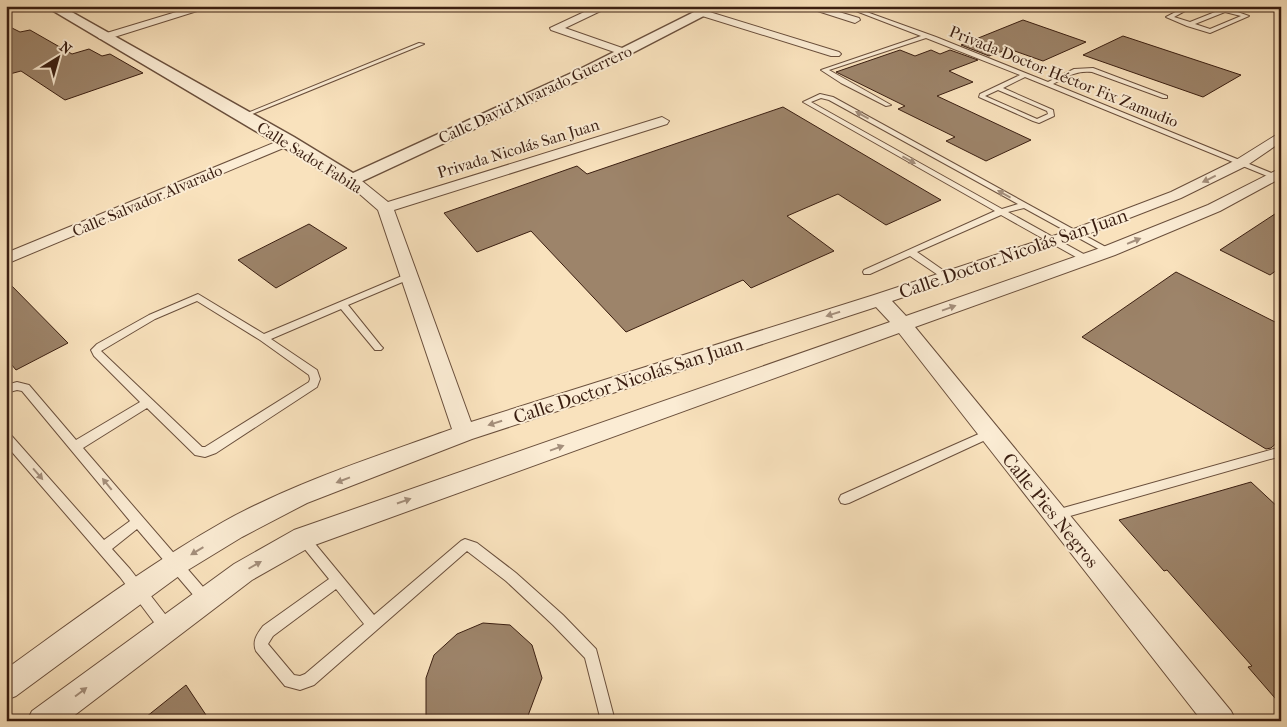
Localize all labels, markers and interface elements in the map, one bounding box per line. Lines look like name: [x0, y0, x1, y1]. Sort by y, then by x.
street label: Privada Doctor Héctor Fix Zamudio: [947, 22, 1181, 131]
north arrow: [32, 32, 82, 82]
text: N: [56, 38, 75, 58]
street label: Calle David Alvarado Guerrero: [436, 41, 635, 148]
one-way arrow: [856, 111, 869, 120]
street label: Privada Nicolás San Juan: [435, 115, 602, 182]
street label: Calle Sadot Fabila: [254, 117, 366, 198]
one-way arrow: [902, 156, 916, 164]
street label: Calle Salvador Alvarado: [69, 160, 225, 241]
one-way arrow: [1202, 175, 1216, 183]
one-way arrow: [998, 190, 1011, 199]
street label: Calle Doctor Nicolás San Juan: [896, 204, 1130, 303]
one-way arrow: [1127, 236, 1141, 244]
one-way arrow: [941, 304, 956, 311]
one-way arrow: [826, 311, 841, 318]
street label: Calle Doctor Nicolás San Juan: [511, 333, 746, 429]
one-way arrow: [488, 420, 503, 428]
one-way arrow: [550, 444, 565, 451]
street label: Calle Pies Negros: [997, 449, 1103, 572]
one-way arrow: [32, 468, 44, 480]
one-way arrow: [336, 476, 350, 484]
one-way arrow: [101, 478, 113, 490]
one-way arrow: [397, 497, 412, 505]
one-way arrow: [191, 546, 204, 555]
one-way arrow: [248, 561, 263, 569]
one-way arrow: [74, 686, 87, 697]

